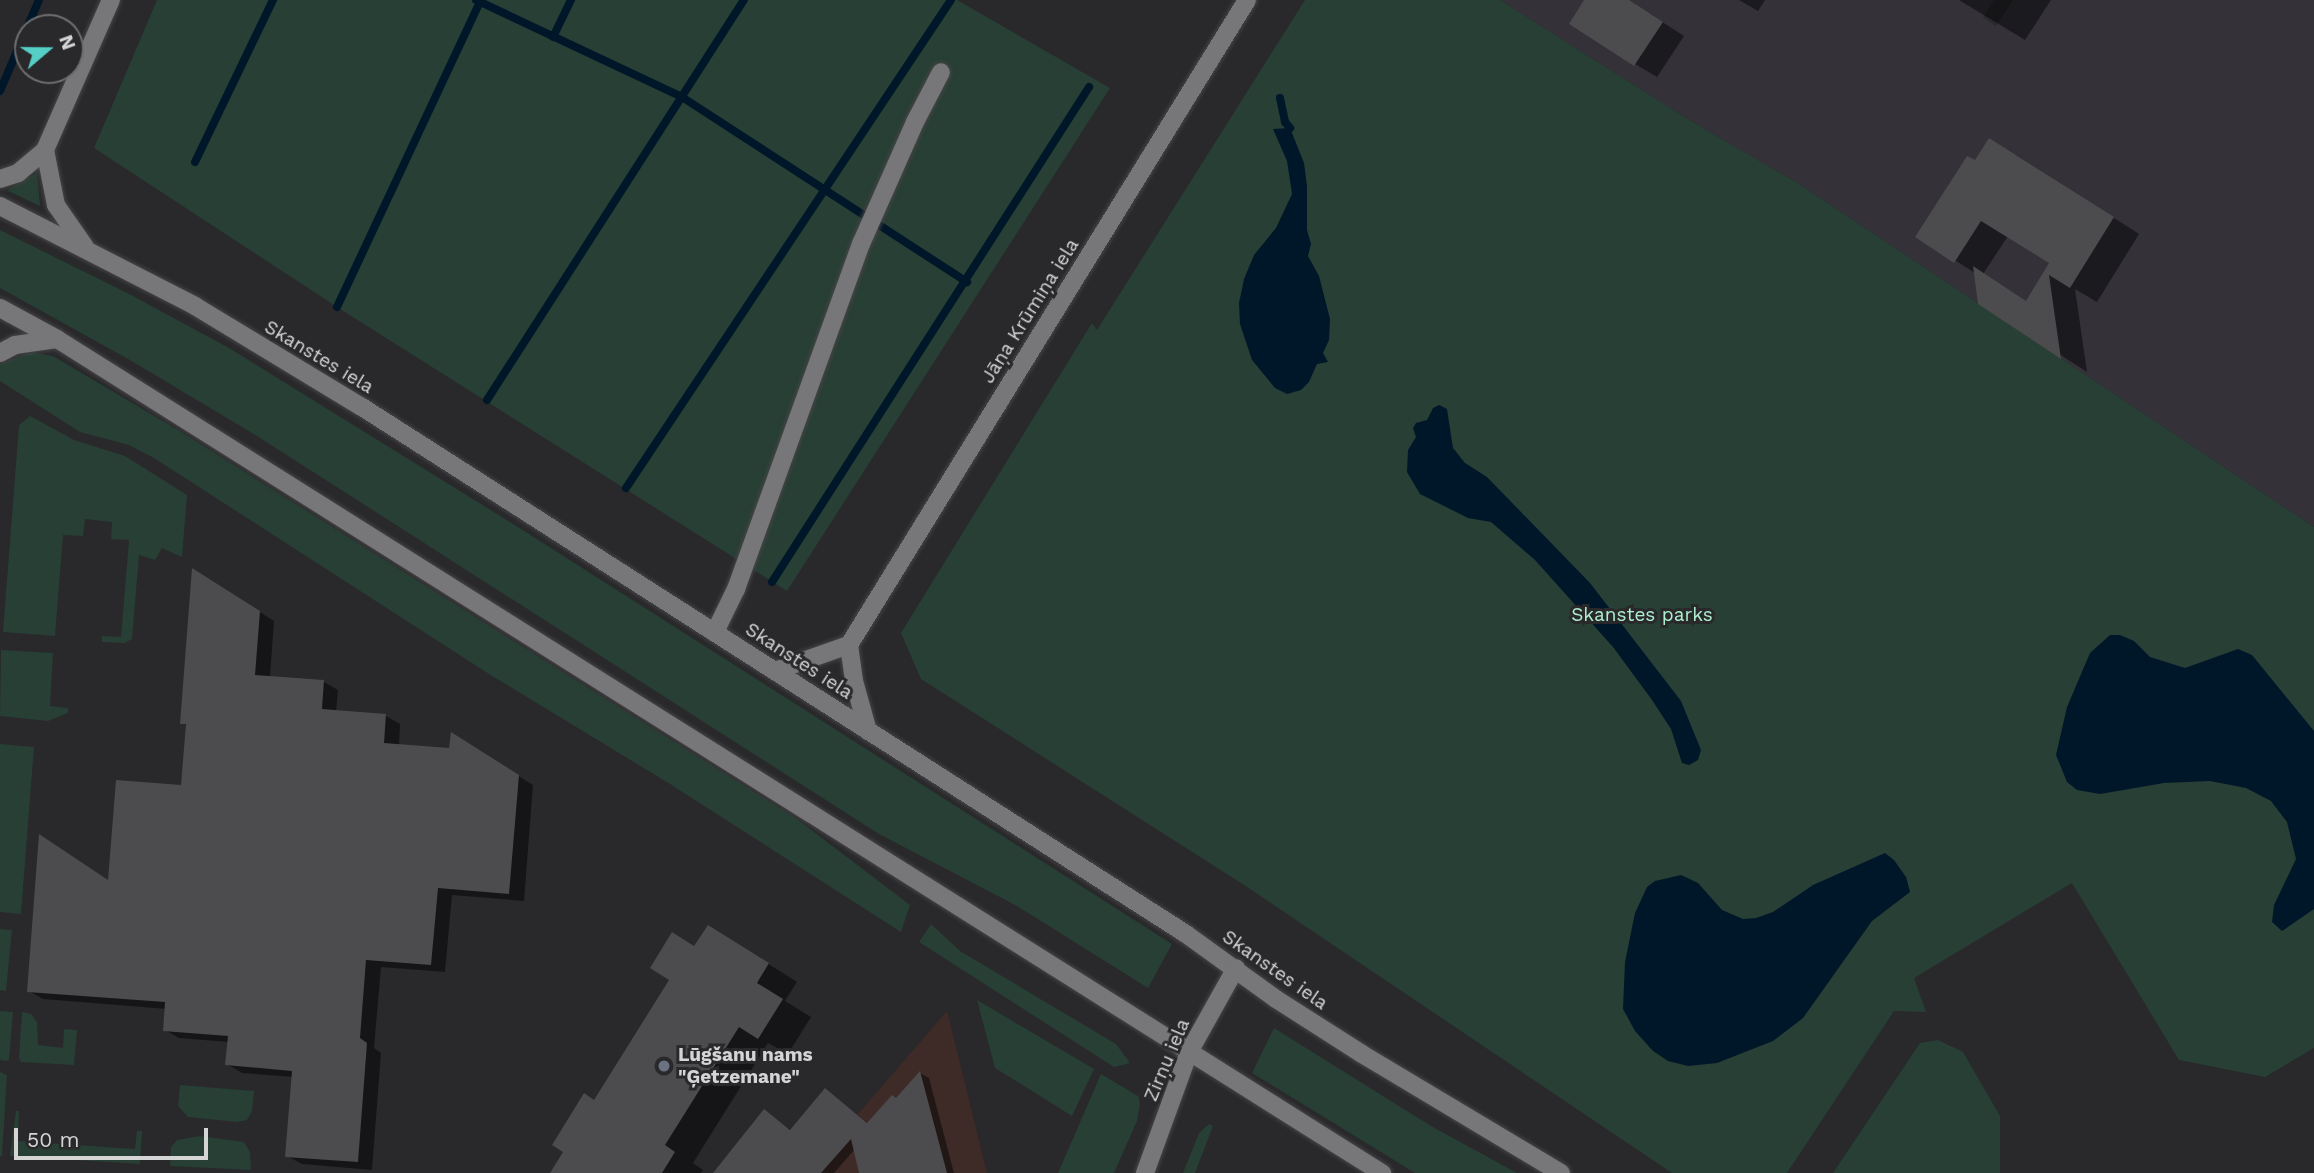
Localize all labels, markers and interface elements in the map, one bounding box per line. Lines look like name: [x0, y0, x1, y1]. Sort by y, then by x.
north arrow: [14, 14, 84, 84]
text: N: [54, 32, 81, 53]
street label: Jāņa Krūmiņa iela: [976, 234, 1084, 388]
street label: Skanstes iela: [260, 315, 378, 399]
park label: Skanstes parks: [1571, 604, 1713, 626]
street label: Skanstes iela: [741, 618, 857, 704]
street label: Skanstes iela: [1218, 925, 1332, 1015]
street label: Zirņu iela: [1139, 1015, 1195, 1105]
place label: Lūgšanu nams "Ģetzemane": [678, 1044, 813, 1088]
marker: Lūgšanu nams "Ģetzemane": [656, 1058, 672, 1074]
scale bar: [18, 1114, 212, 1158]
text: 50 m: [27, 1127, 79, 1152]

